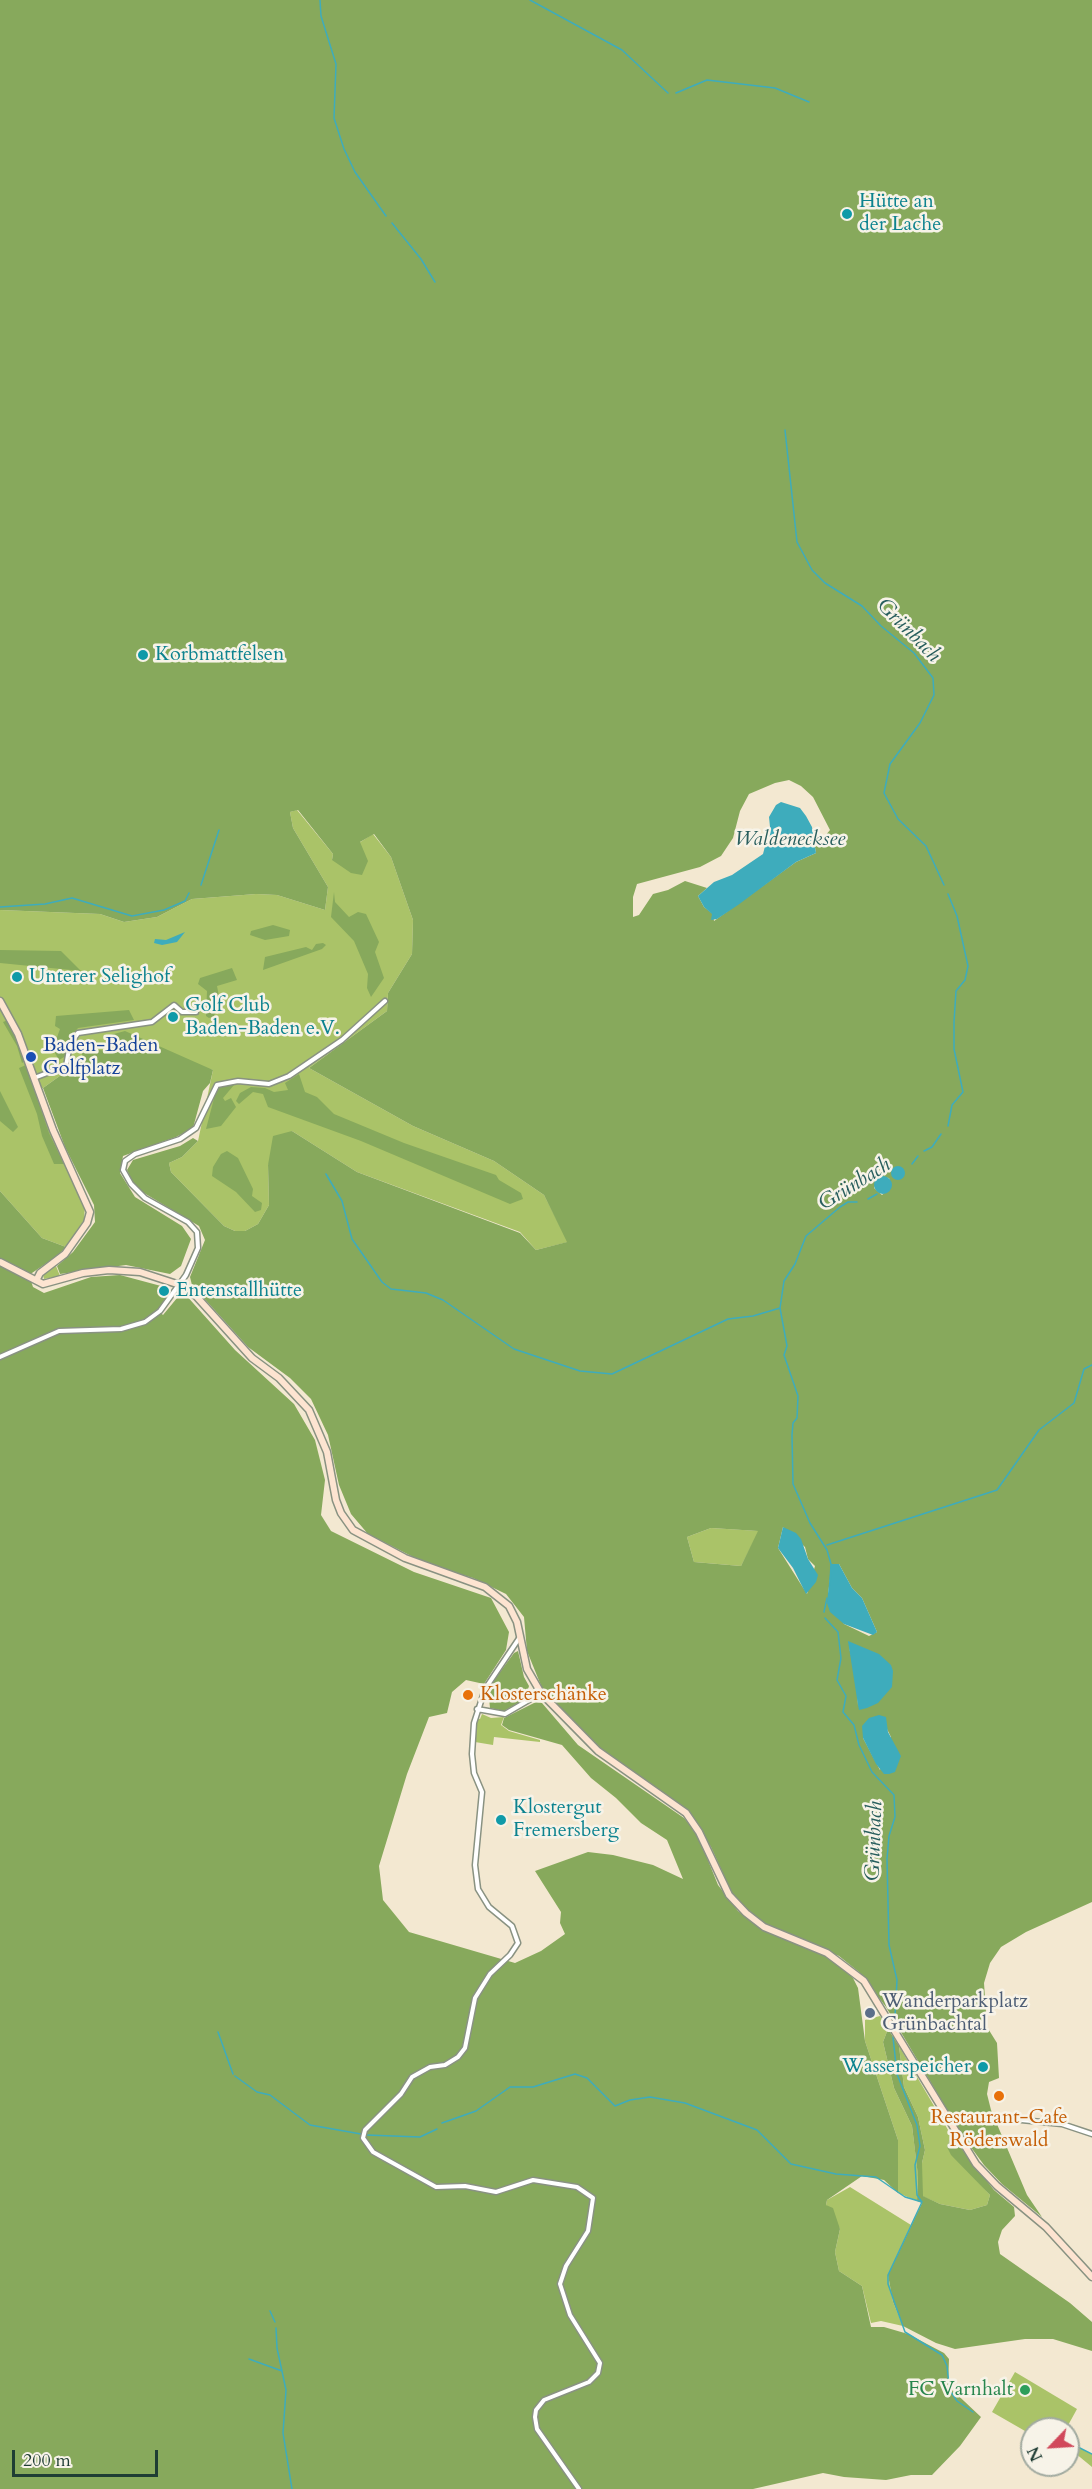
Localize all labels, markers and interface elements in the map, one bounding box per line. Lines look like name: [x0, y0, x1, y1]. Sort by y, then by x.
place label: Hütte an der Lache: [859, 190, 941, 237]
marker: Hütte an der Lache: [840, 207, 854, 221]
water label: Grünbach: [871, 594, 945, 668]
place label: Korbmattfelsen: [155, 643, 284, 667]
marker: Korbmattfelsen: [136, 648, 150, 662]
water label: Waldenecksee: [735, 827, 845, 853]
place label: Unterer Selighof: [29, 965, 170, 989]
marker: Unterer Selighof: [10, 970, 24, 984]
place label: Golf Club Baden-Baden e.V.: [185, 994, 340, 1041]
marker: Golf Club Baden-Baden e.V.: [166, 1010, 180, 1024]
place label: Baden-Baden Golfplatz: [43, 1034, 159, 1081]
marker: Baden-Baden Golfplatz: [24, 1050, 38, 1064]
water label: Grünbach: [814, 1153, 896, 1217]
place label: Entenstallhütte: [176, 1279, 302, 1303]
marker: Entenstallhütte: [157, 1284, 171, 1298]
place label: Klosterschänke: [480, 1683, 607, 1707]
marker: Klosterschänke: [461, 1688, 475, 1702]
place label: Klostergut Fremersberg: [513, 1796, 619, 1843]
water label: Grünbach: [861, 1801, 889, 1881]
marker: Klostergut Fremersberg: [494, 1813, 508, 1827]
place label: Wanderparkplatz Grünbachtal: [882, 1990, 1028, 2037]
marker: Wanderparkplatz Grünbachtal: [863, 2006, 877, 2020]
place label: Wasserspeicher: [842, 2055, 971, 2079]
marker: Wasserspeicher: [976, 2060, 990, 2074]
marker: Restaurant-Cafe Röderswald: [992, 2089, 1006, 2103]
place label: Restaurant-Cafe Röderswald: [930, 2106, 1068, 2153]
place label: FC Varnhalt: [908, 2378, 1013, 2402]
marker: FC Varnhalt: [1018, 2383, 1032, 2397]
north arrow: [1020, 2417, 1080, 2477]
scale bar: [15, 2438, 160, 2476]
text: N: [1023, 2443, 1048, 2465]
text: 200 m: [23, 2448, 71, 2473]

